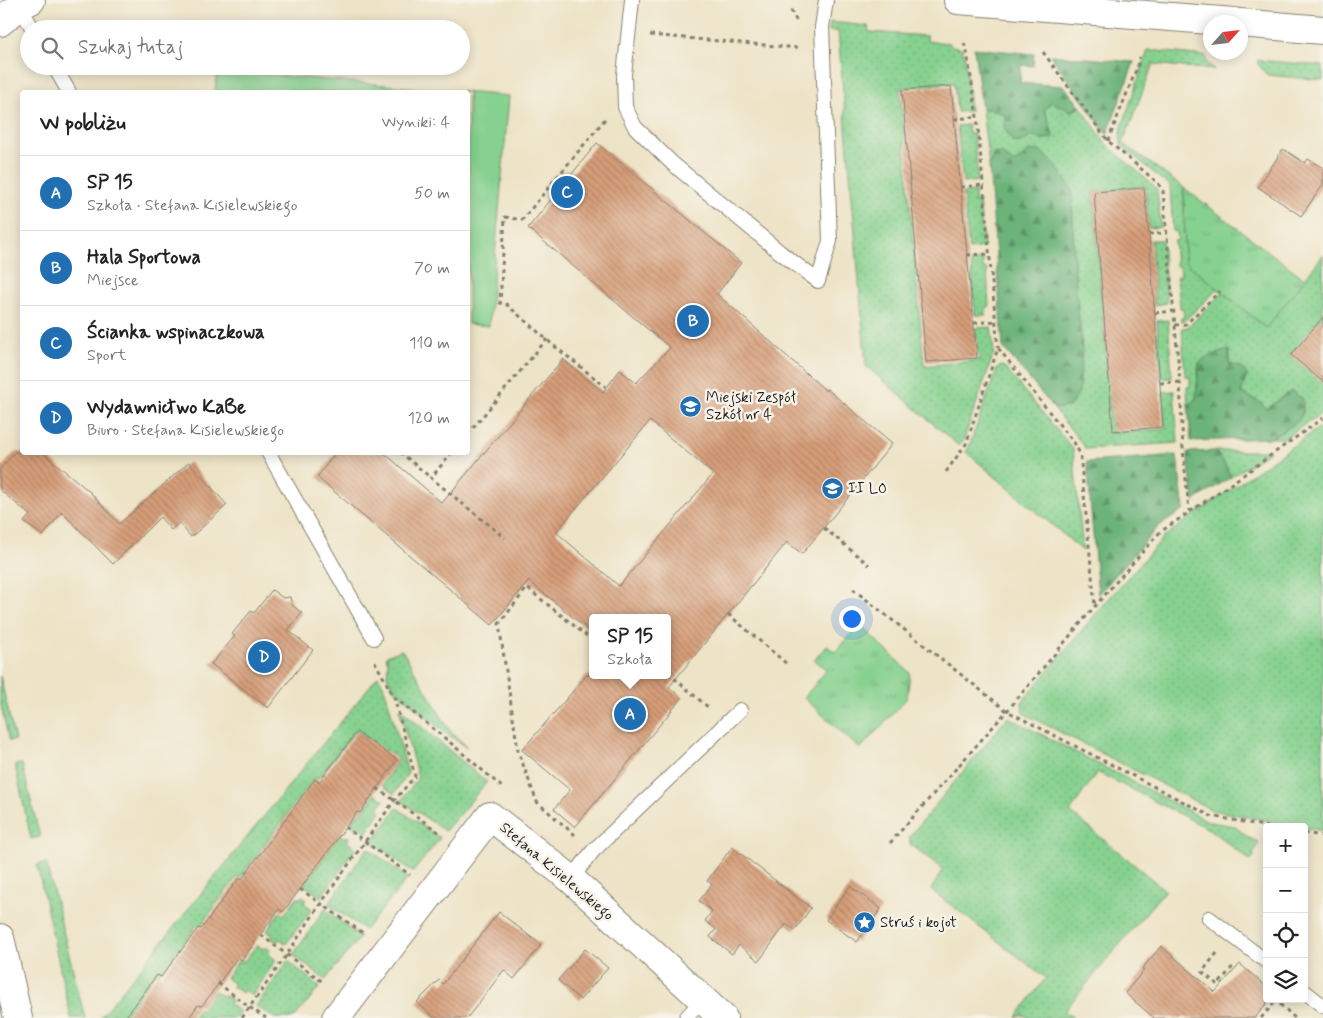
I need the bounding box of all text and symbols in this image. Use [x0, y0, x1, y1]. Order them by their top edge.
north arrow [1203, 15, 1248, 60]
search box [20, 20, 470, 75]
icon: search [38, 34, 66, 62]
text: Szukaj tutaj [78, 35, 183, 60]
text: W pobliżu [40, 109, 126, 137]
text: Wyniki: 4 [381, 112, 450, 133]
text: SP 15 [87, 170, 133, 195]
pin: C [551, 173, 583, 211]
text: A [51, 183, 61, 204]
text: 50 m [414, 183, 450, 204]
text: Szkoła · Stefana Kisielewskiego [87, 195, 297, 216]
text: Hala Sportowa [87, 245, 201, 270]
text: B [51, 258, 61, 279]
text: 70 m [414, 258, 450, 279]
text: Miejsce [87, 270, 138, 291]
pin: B [677, 302, 709, 340]
text: Ścianka wspinaczkowa [87, 320, 265, 345]
text: C [50, 333, 62, 354]
text: 110 m [409, 333, 450, 354]
text: Sport [87, 345, 127, 366]
place label: Miejski Zespół Szkół nr 4 [706, 388, 797, 425]
school or university icon: Miejski Zespół Szkół nr 4 [678, 394, 702, 418]
text: Wydawnictwo KaBe [87, 395, 246, 420]
text: D [50, 408, 62, 429]
text: 120 m [408, 408, 450, 429]
text: Biuro · Stefana Kisielewskiego [87, 420, 284, 441]
school or university icon: II LO [820, 476, 844, 500]
place label: II LO [848, 479, 887, 499]
your location [839, 606, 865, 632]
popup [589, 614, 671, 679]
text: SP 15 [607, 624, 653, 649]
pin: D [248, 638, 280, 676]
text: Szkoła [607, 649, 653, 670]
pin: A [614, 695, 646, 733]
street label: Stefana Kisielewskiego [494, 818, 618, 926]
map controls [1263, 823, 1308, 1003]
button: + [1263, 823, 1308, 868]
button: − [1263, 868, 1308, 913]
place icon: Struś i kojot [852, 910, 876, 934]
place label: Struś i kojot [880, 913, 957, 933]
button: locate [1263, 913, 1308, 958]
button: layers [1263, 958, 1308, 1003]

